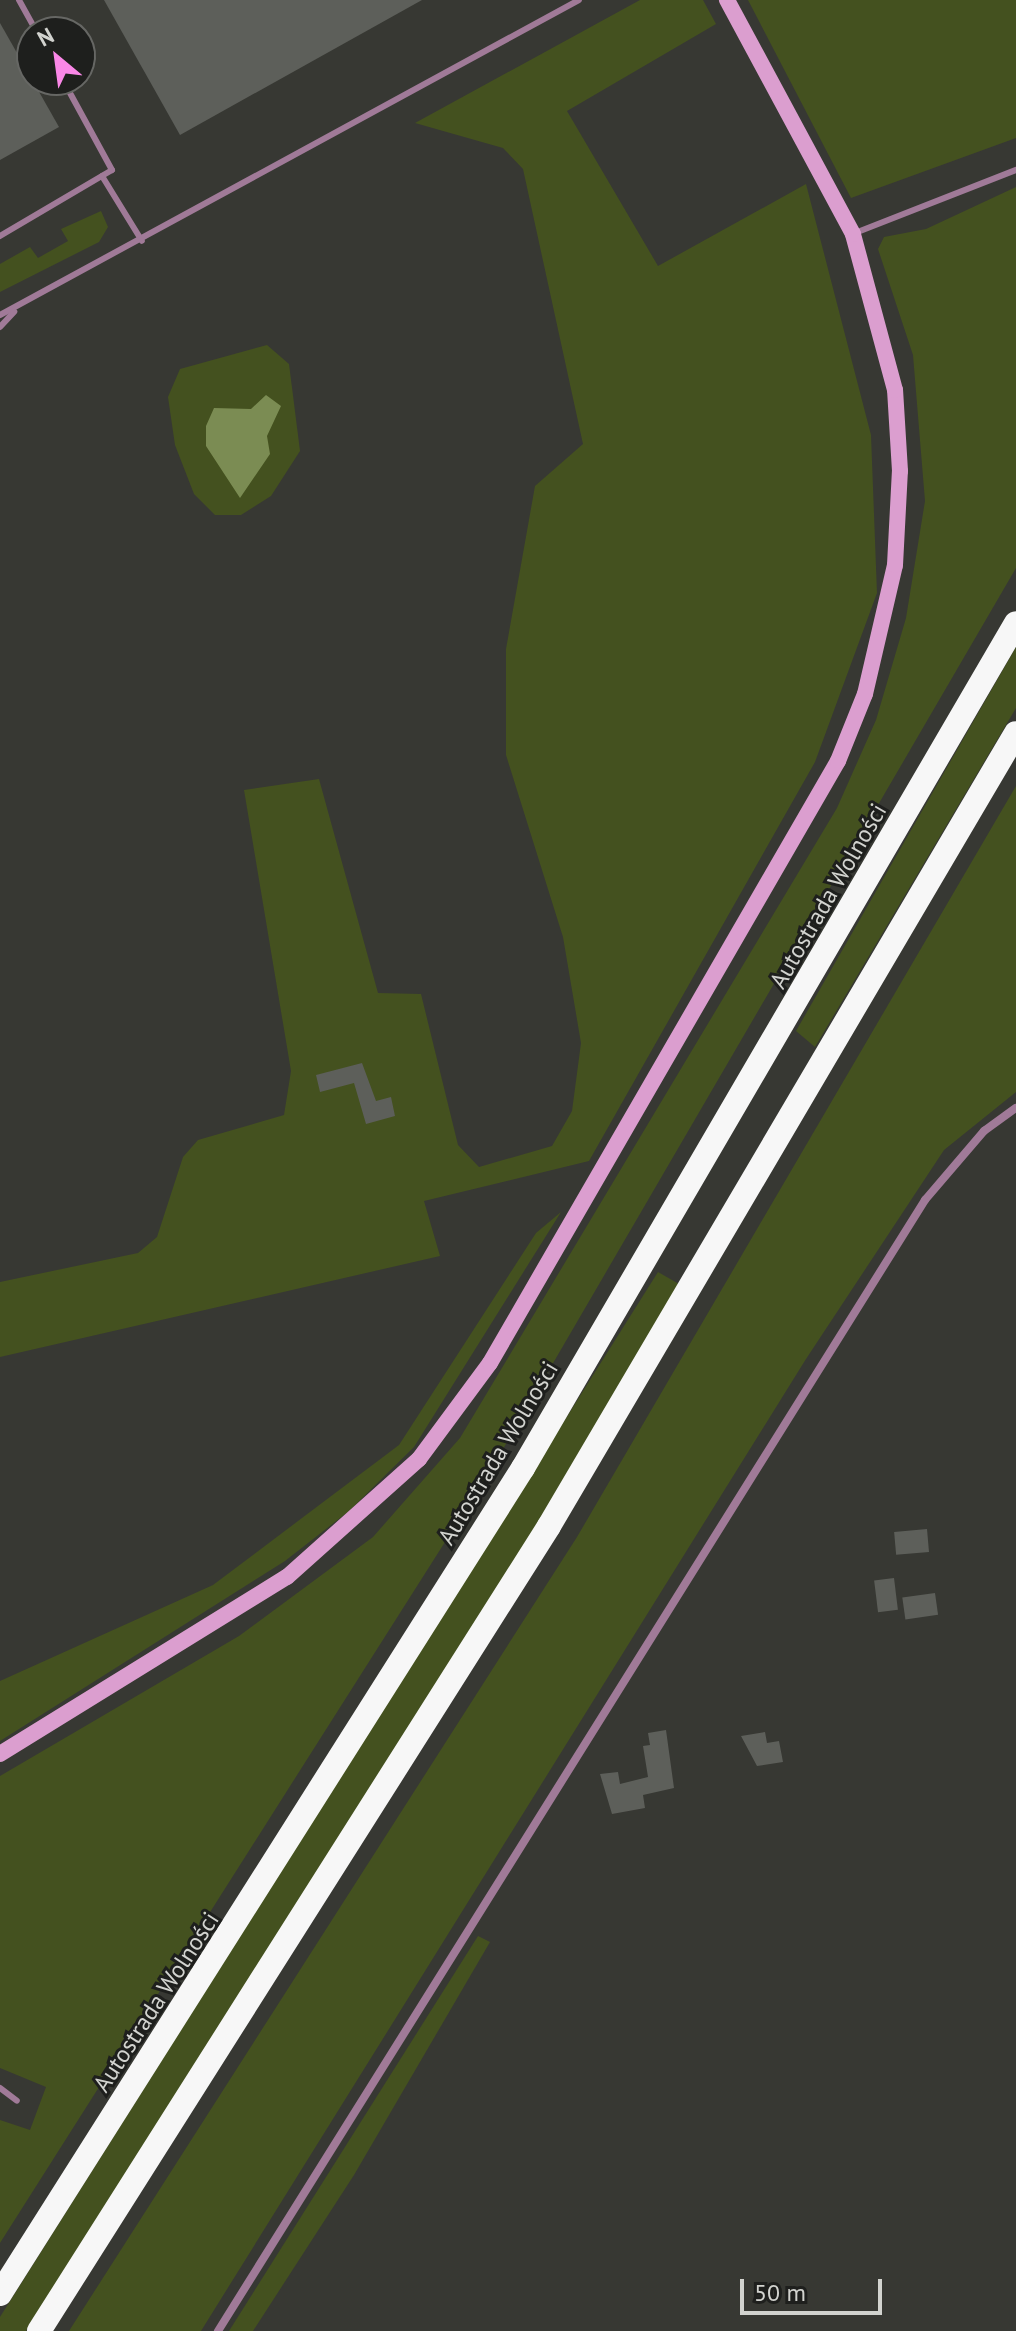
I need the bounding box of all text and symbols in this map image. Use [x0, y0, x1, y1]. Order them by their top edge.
north arrow [16, 16, 96, 96]
text: N [32, 21, 58, 53]
street label: Autostrada Wolności [763, 798, 893, 994]
street label: Autostrada Wolności [432, 1356, 564, 1550]
street label: Autostrada Wolności [87, 1906, 225, 2098]
scale bar [744, 2263, 886, 2313]
text: 50 m [754, 2277, 806, 2308]

